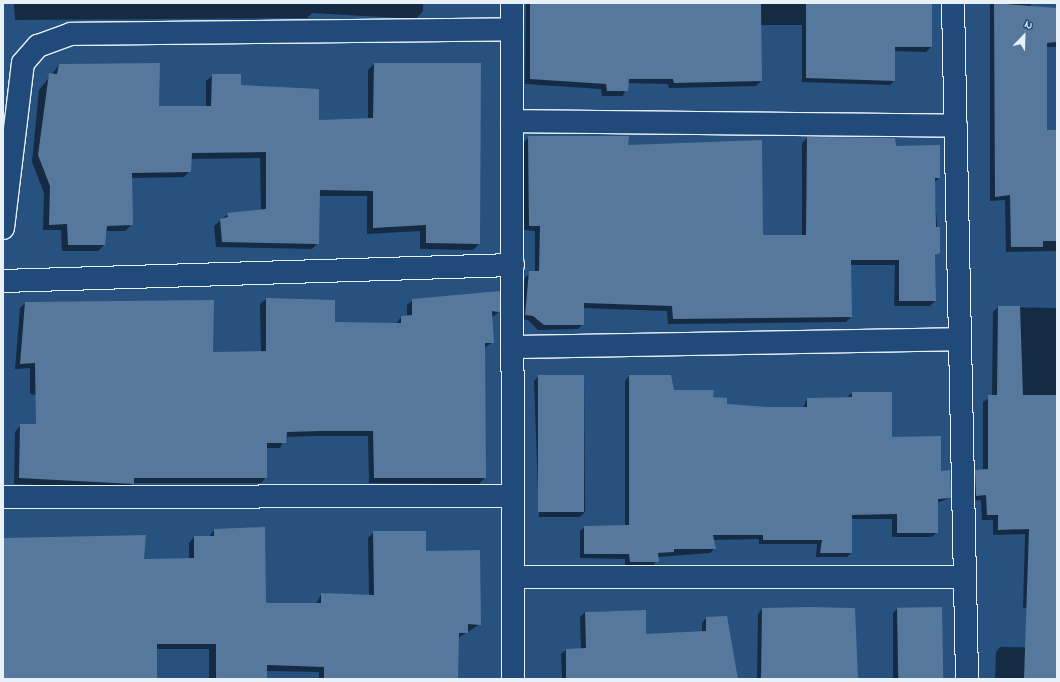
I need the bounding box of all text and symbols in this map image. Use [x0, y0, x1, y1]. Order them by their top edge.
north arrow [1004, 16, 1044, 56]
text: N [1022, 16, 1035, 34]

